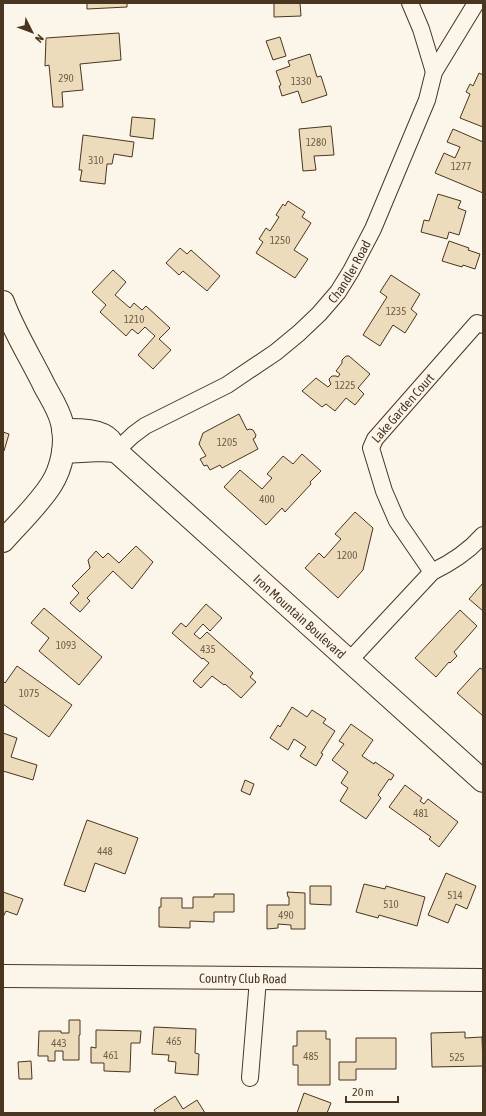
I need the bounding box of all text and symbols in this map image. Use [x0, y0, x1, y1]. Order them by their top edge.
north arrow [12, 12, 52, 52]
text: N [33, 32, 46, 45]
house number: 290 [58, 72, 74, 84]
house number: 1330 [291, 75, 311, 87]
house number: 1280 [306, 136, 326, 148]
house number: 310 [88, 154, 104, 166]
house number: 1277 [451, 160, 471, 172]
house number: 1250 [270, 234, 290, 246]
street label: Chandler Road [325, 238, 374, 306]
house number: 1235 [386, 305, 406, 317]
house number: 1210 [124, 313, 144, 325]
street label: Lake Garden Court [369, 370, 437, 446]
house number: 1225 [335, 379, 355, 391]
house number: 1205 [217, 436, 237, 448]
house number: 400 [259, 493, 275, 505]
house number: 1200 [337, 549, 357, 561]
street label: Iron Mountain Boulevard [250, 571, 349, 662]
house number: 1093 [56, 639, 76, 651]
house number: 435 [200, 643, 216, 655]
house number: 1075 [19, 687, 39, 699]
house number: 481 [413, 807, 429, 819]
house number: 448 [97, 845, 113, 857]
house number: 514 [447, 889, 463, 901]
house number: 510 [383, 898, 399, 910]
house number: 490 [278, 909, 294, 921]
street label: Country Club Road [199, 971, 287, 986]
house number: 465 [166, 1035, 182, 1047]
house number: 443 [51, 1037, 67, 1049]
house number: 461 [103, 1049, 119, 1061]
house number: 485 [303, 1050, 319, 1062]
house number: 525 [449, 1051, 465, 1063]
scale bar [346, 1078, 398, 1104]
text: 20 m [352, 1085, 374, 1099]

